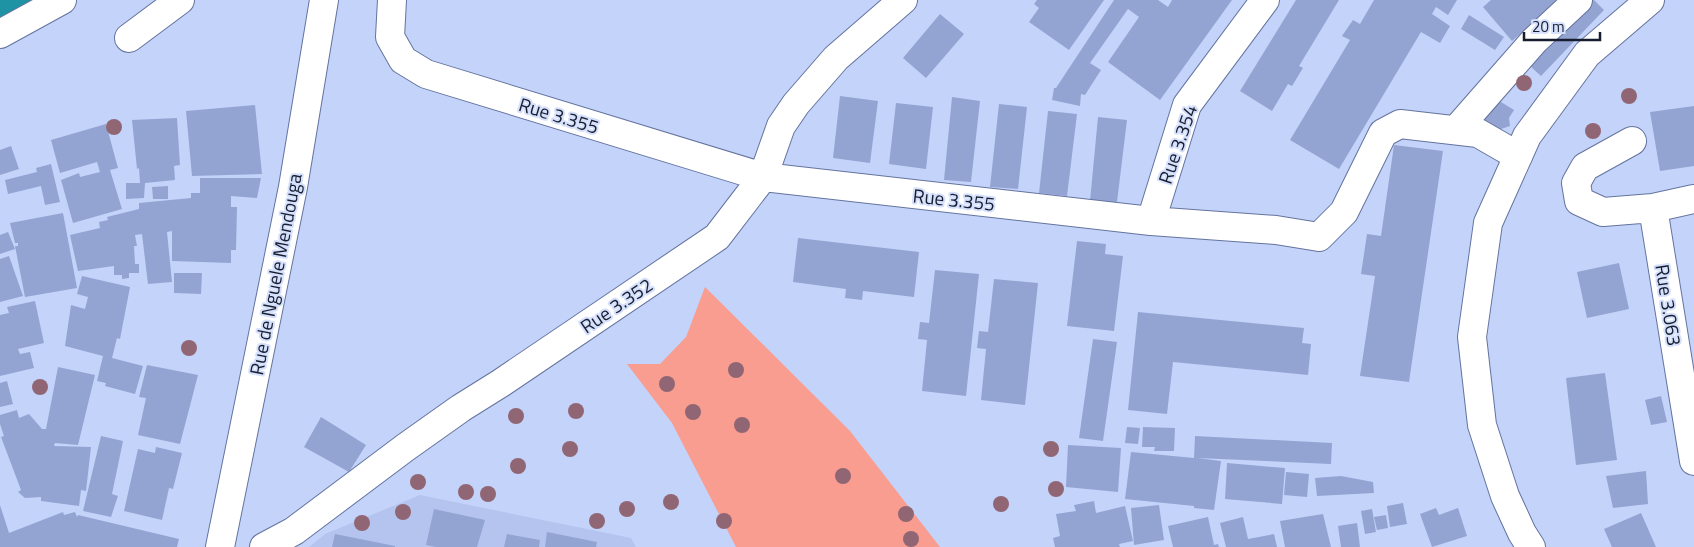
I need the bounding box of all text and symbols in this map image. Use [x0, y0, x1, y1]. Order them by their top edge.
scale bar [1524, 10, 1600, 42]
text: 20 m [1532, 15, 1565, 38]
street label: Rue 3.355 [515, 89, 603, 141]
street label: Rue 3.354 [1150, 100, 1204, 188]
street label: Rue de Nguele Mendouga [241, 170, 309, 377]
street label: Rue 3.355 [912, 180, 996, 218]
street label: Rue 3.063 [1648, 262, 1690, 348]
street label: Rue 3.352 [574, 270, 658, 340]

